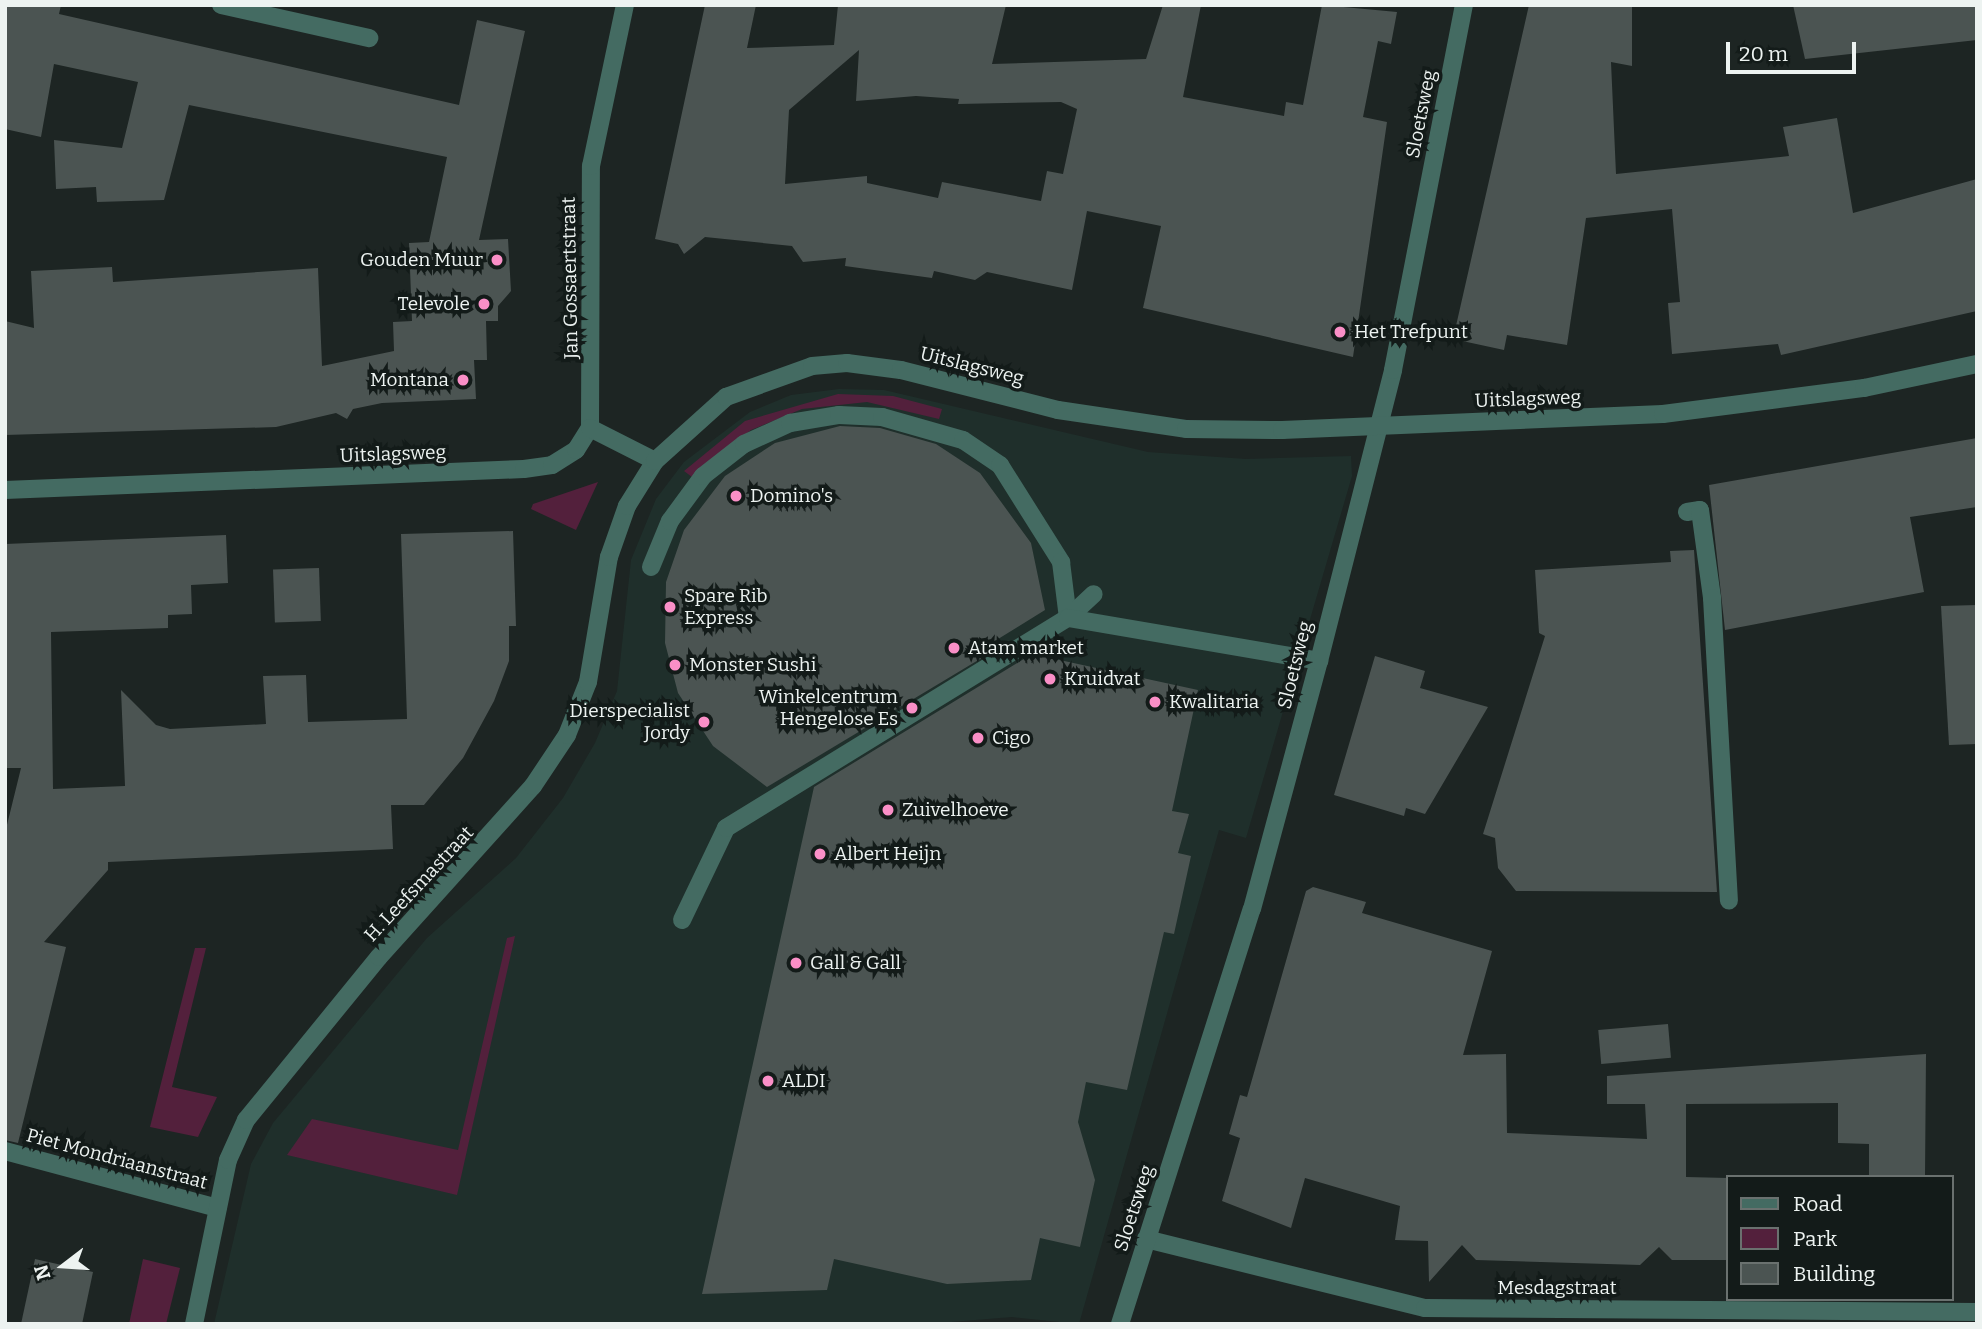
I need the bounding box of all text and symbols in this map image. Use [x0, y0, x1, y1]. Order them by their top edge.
scale bar [1730, 28, 1860, 72]
text: 20 m [1739, 41, 1788, 67]
street label: Sloetsweg [1401, 68, 1441, 160]
street label: Jan Gossaertstraat [557, 197, 583, 359]
place label: Gouden Muur [360, 249, 483, 271]
marker: Gouden Muur [489, 252, 505, 268]
place label: Televole [397, 293, 470, 315]
marker: Televole [476, 296, 492, 312]
place label: Het Trefpunt [1354, 321, 1468, 343]
marker: Het Trefpunt [1332, 324, 1348, 340]
street label: Uitslagsweg [918, 342, 1026, 390]
place label: Montana [370, 369, 449, 391]
marker: Montana [455, 372, 471, 388]
street label: Uitslagsweg [1474, 386, 1582, 412]
street label: Uitslagsweg [339, 441, 447, 467]
place label: Domino's [750, 485, 833, 507]
marker: Domino's [728, 488, 744, 504]
place label: Spare Rib Express [684, 585, 768, 629]
marker: Spare Rib Express [662, 599, 678, 615]
street label: Sloetsweg [1273, 619, 1317, 711]
place label: Atam market [968, 637, 1084, 659]
marker: Atam market [946, 640, 962, 656]
place label: Monster Sushi [689, 654, 816, 676]
marker: Monster Sushi [667, 657, 683, 673]
place label: Kruidvat [1064, 668, 1141, 690]
marker: Kruidvat [1042, 671, 1058, 687]
place label: Winkelcentrum Hengelose Es [759, 686, 898, 730]
place label: Kwalitaria [1169, 691, 1259, 713]
marker: Kwalitaria [1147, 694, 1163, 710]
place label: Dierspecialist Jordy [569, 700, 690, 744]
marker: Winkelcentrum Hengelose Es [904, 700, 920, 716]
marker: Dierspecialist Jordy [696, 714, 712, 730]
place label: Cigo [992, 727, 1031, 749]
marker: Cigo [970, 730, 986, 746]
place label: Zuivelhoeve [902, 799, 1009, 821]
marker: Zuivelhoeve [880, 802, 896, 818]
street label: H. Leefsmastraat [360, 822, 478, 946]
place label: Albert Heijn [834, 843, 941, 865]
marker: Albert Heijn [812, 846, 828, 862]
place label: Gall & Gall [810, 952, 901, 974]
marker: Gall & Gall [788, 955, 804, 971]
place label: ALDI [782, 1070, 826, 1092]
marker: ALDI [760, 1073, 776, 1089]
street label: Piet Mondriaanstraat [24, 1124, 210, 1194]
street label: Sloetsweg [1109, 1162, 1159, 1254]
legend [1727, 1175, 1954, 1301]
text: Road [1793, 1191, 1842, 1217]
text: Park [1793, 1226, 1837, 1252]
north arrow [28, 1231, 98, 1301]
text: Building [1793, 1261, 1875, 1287]
text: N [29, 1262, 56, 1283]
street label: Mesdagstraat [1497, 1277, 1617, 1299]

